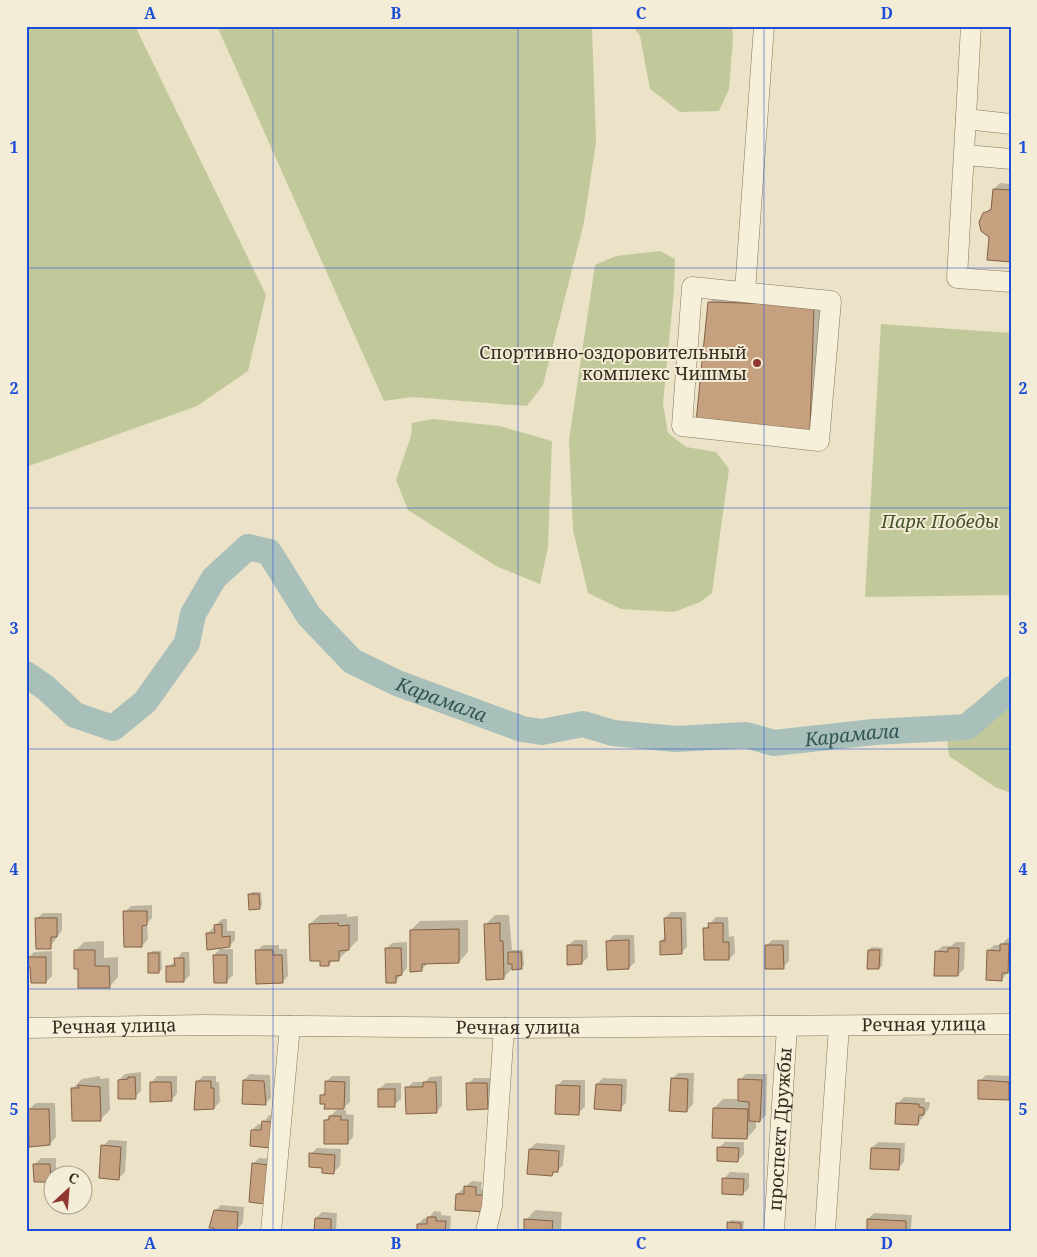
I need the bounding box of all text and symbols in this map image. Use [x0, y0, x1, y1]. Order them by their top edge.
text: A [144, 2, 157, 24]
text: B [391, 2, 402, 24]
text: C [636, 2, 647, 24]
text: D [881, 2, 893, 24]
text: 1 [9, 136, 19, 158]
text: 1 [1018, 136, 1028, 158]
place label: Спортивно-оздоровительный комплекс Чишмы [479, 340, 747, 385]
marker: Спортивно-оздоровительный комплекс Чишмы [751, 357, 763, 369]
text: 2 [9, 377, 19, 399]
text: 2 [1018, 377, 1028, 399]
park label: Парк Победы [880, 509, 999, 533]
text: 3 [9, 617, 19, 639]
text: 3 [1018, 617, 1028, 639]
water label: Карамала [391, 670, 491, 728]
water label: Карамала [802, 718, 900, 753]
text: 4 [9, 858, 19, 880]
text: 4 [1018, 858, 1028, 880]
street label: Речная улица [861, 1011, 986, 1036]
street label: Речная улица [51, 1012, 177, 1039]
street label: Речная улица [455, 1014, 581, 1039]
street label: проспект Дружбы [762, 1046, 797, 1212]
text: 5 [9, 1098, 19, 1120]
text: 5 [1018, 1098, 1028, 1120]
north arrow [42, 1164, 92, 1214]
text: С [66, 1167, 82, 1188]
text: A [144, 1232, 157, 1254]
text: B [391, 1232, 402, 1254]
text: C [636, 1232, 647, 1254]
text: D [881, 1232, 893, 1254]

